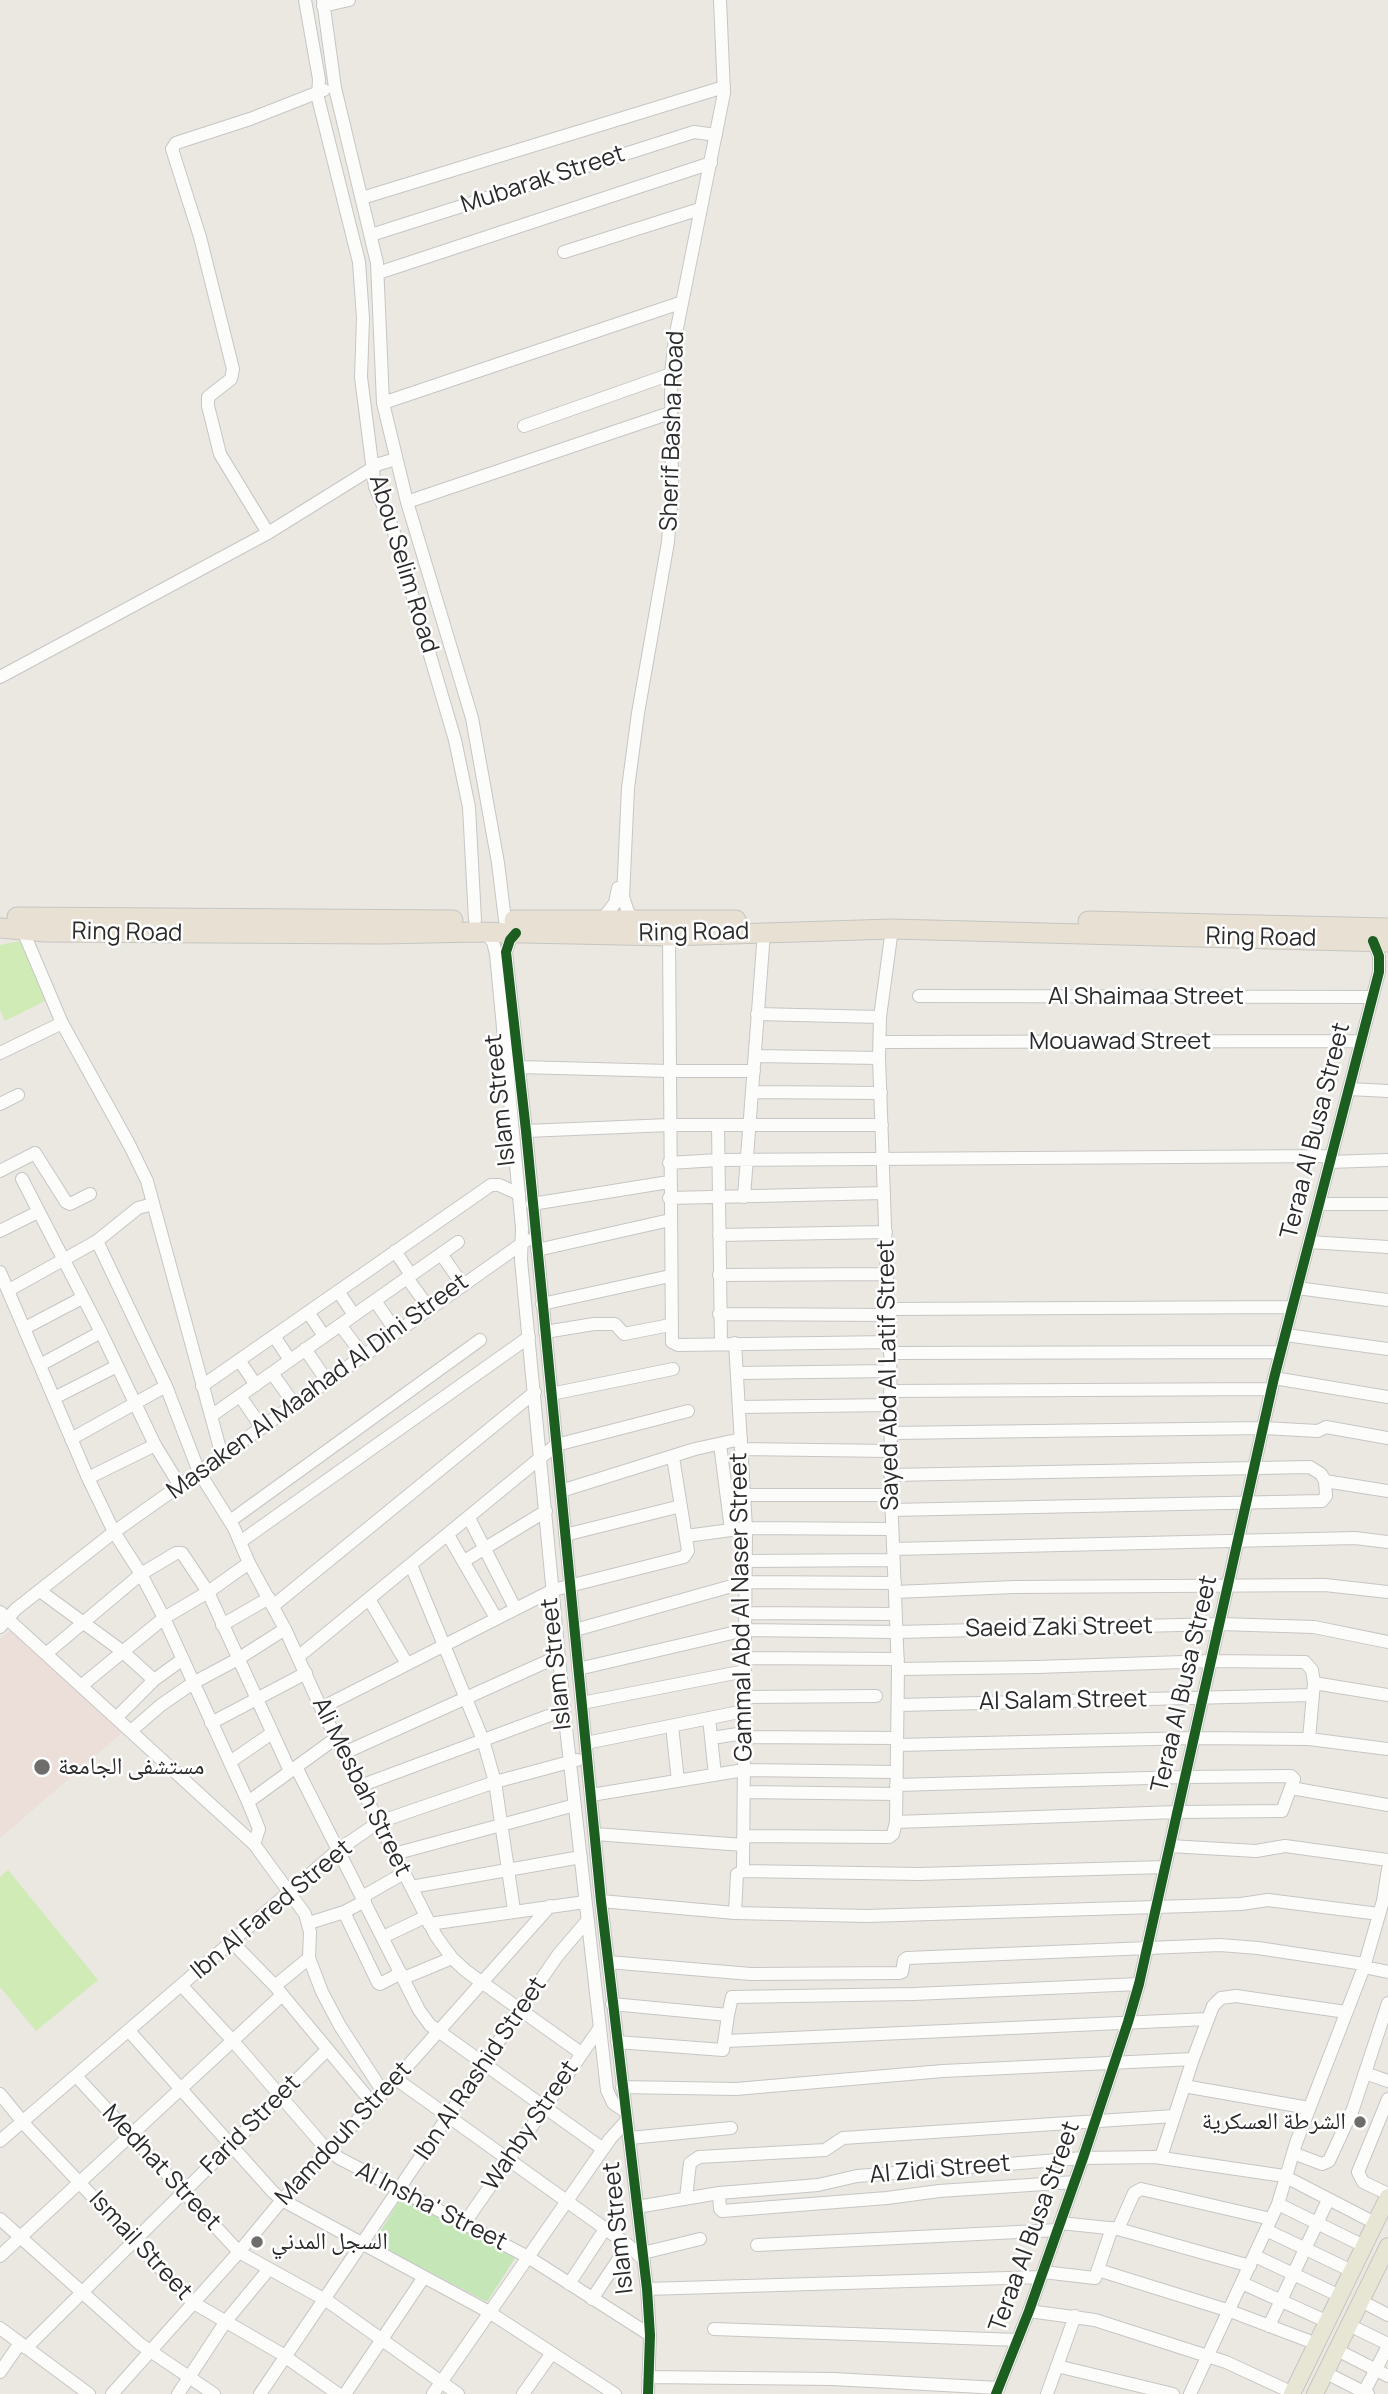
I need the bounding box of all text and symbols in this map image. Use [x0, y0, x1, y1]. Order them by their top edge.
street label: Mubarak Street [457, 140, 629, 220]
street label: Sherif Basha Road [655, 330, 691, 532]
street label: Abou Selim Road [362, 471, 444, 657]
street label: Ring Road [71, 918, 183, 948]
street label: Ring Road [638, 918, 750, 948]
street label: Ring Road [1205, 923, 1317, 953]
street label: Al Shaimaa Street [1048, 983, 1244, 1011]
street label: Teraa Al Busa Street [1275, 1020, 1357, 1242]
street label: Mouawad Street [1029, 1028, 1211, 1056]
street label: Islam Street [480, 1032, 522, 1168]
street label: Sayed Abd Al Latif Street [872, 1239, 906, 1511]
street label: Masaken Al Maahad Al Dini Street [162, 1268, 474, 1506]
street label: Gammal Abd Al Naser Street [725, 1452, 759, 1762]
street label: Teraa Al Busa Street [1146, 1573, 1224, 1795]
street label: Islam Street [536, 1596, 578, 1732]
street label: Saeid Zaki Street [965, 1612, 1153, 1644]
street label: Al Salam Street [979, 1685, 1147, 1717]
street label: Ali Mesbah Street [305, 1693, 417, 1881]
place label: مستشفى الجامعة [58, 1753, 205, 1781]
marker: مستشفى الجامعة [32, 1757, 52, 1777]
street label: Ibn Al Fared Street [186, 1834, 358, 1986]
street label: Ibn Al Rashid Street [409, 1972, 553, 2166]
street label: Mamdouh Street [270, 2056, 418, 2212]
street label: Wahby Street [477, 2056, 585, 2196]
street label: Farid Street [195, 2069, 307, 2181]
street label: Medhat Street [96, 2099, 226, 2237]
place label: الشرطة العسكرية [1202, 2108, 1346, 2136]
marker: الشرطة العسكرية [1352, 2114, 1368, 2130]
street label: Teraa Al Busa Street [984, 2118, 1086, 2336]
street label: Al Zidi Street [868, 2150, 1012, 2190]
street label: Al Insha' Street [351, 2157, 511, 2257]
street label: Islam Street [598, 2160, 640, 2296]
street label: Ismail Street [82, 2186, 198, 2306]
place label: السجل المدني [271, 2228, 388, 2256]
marker: السجل المدني [249, 2234, 265, 2250]

